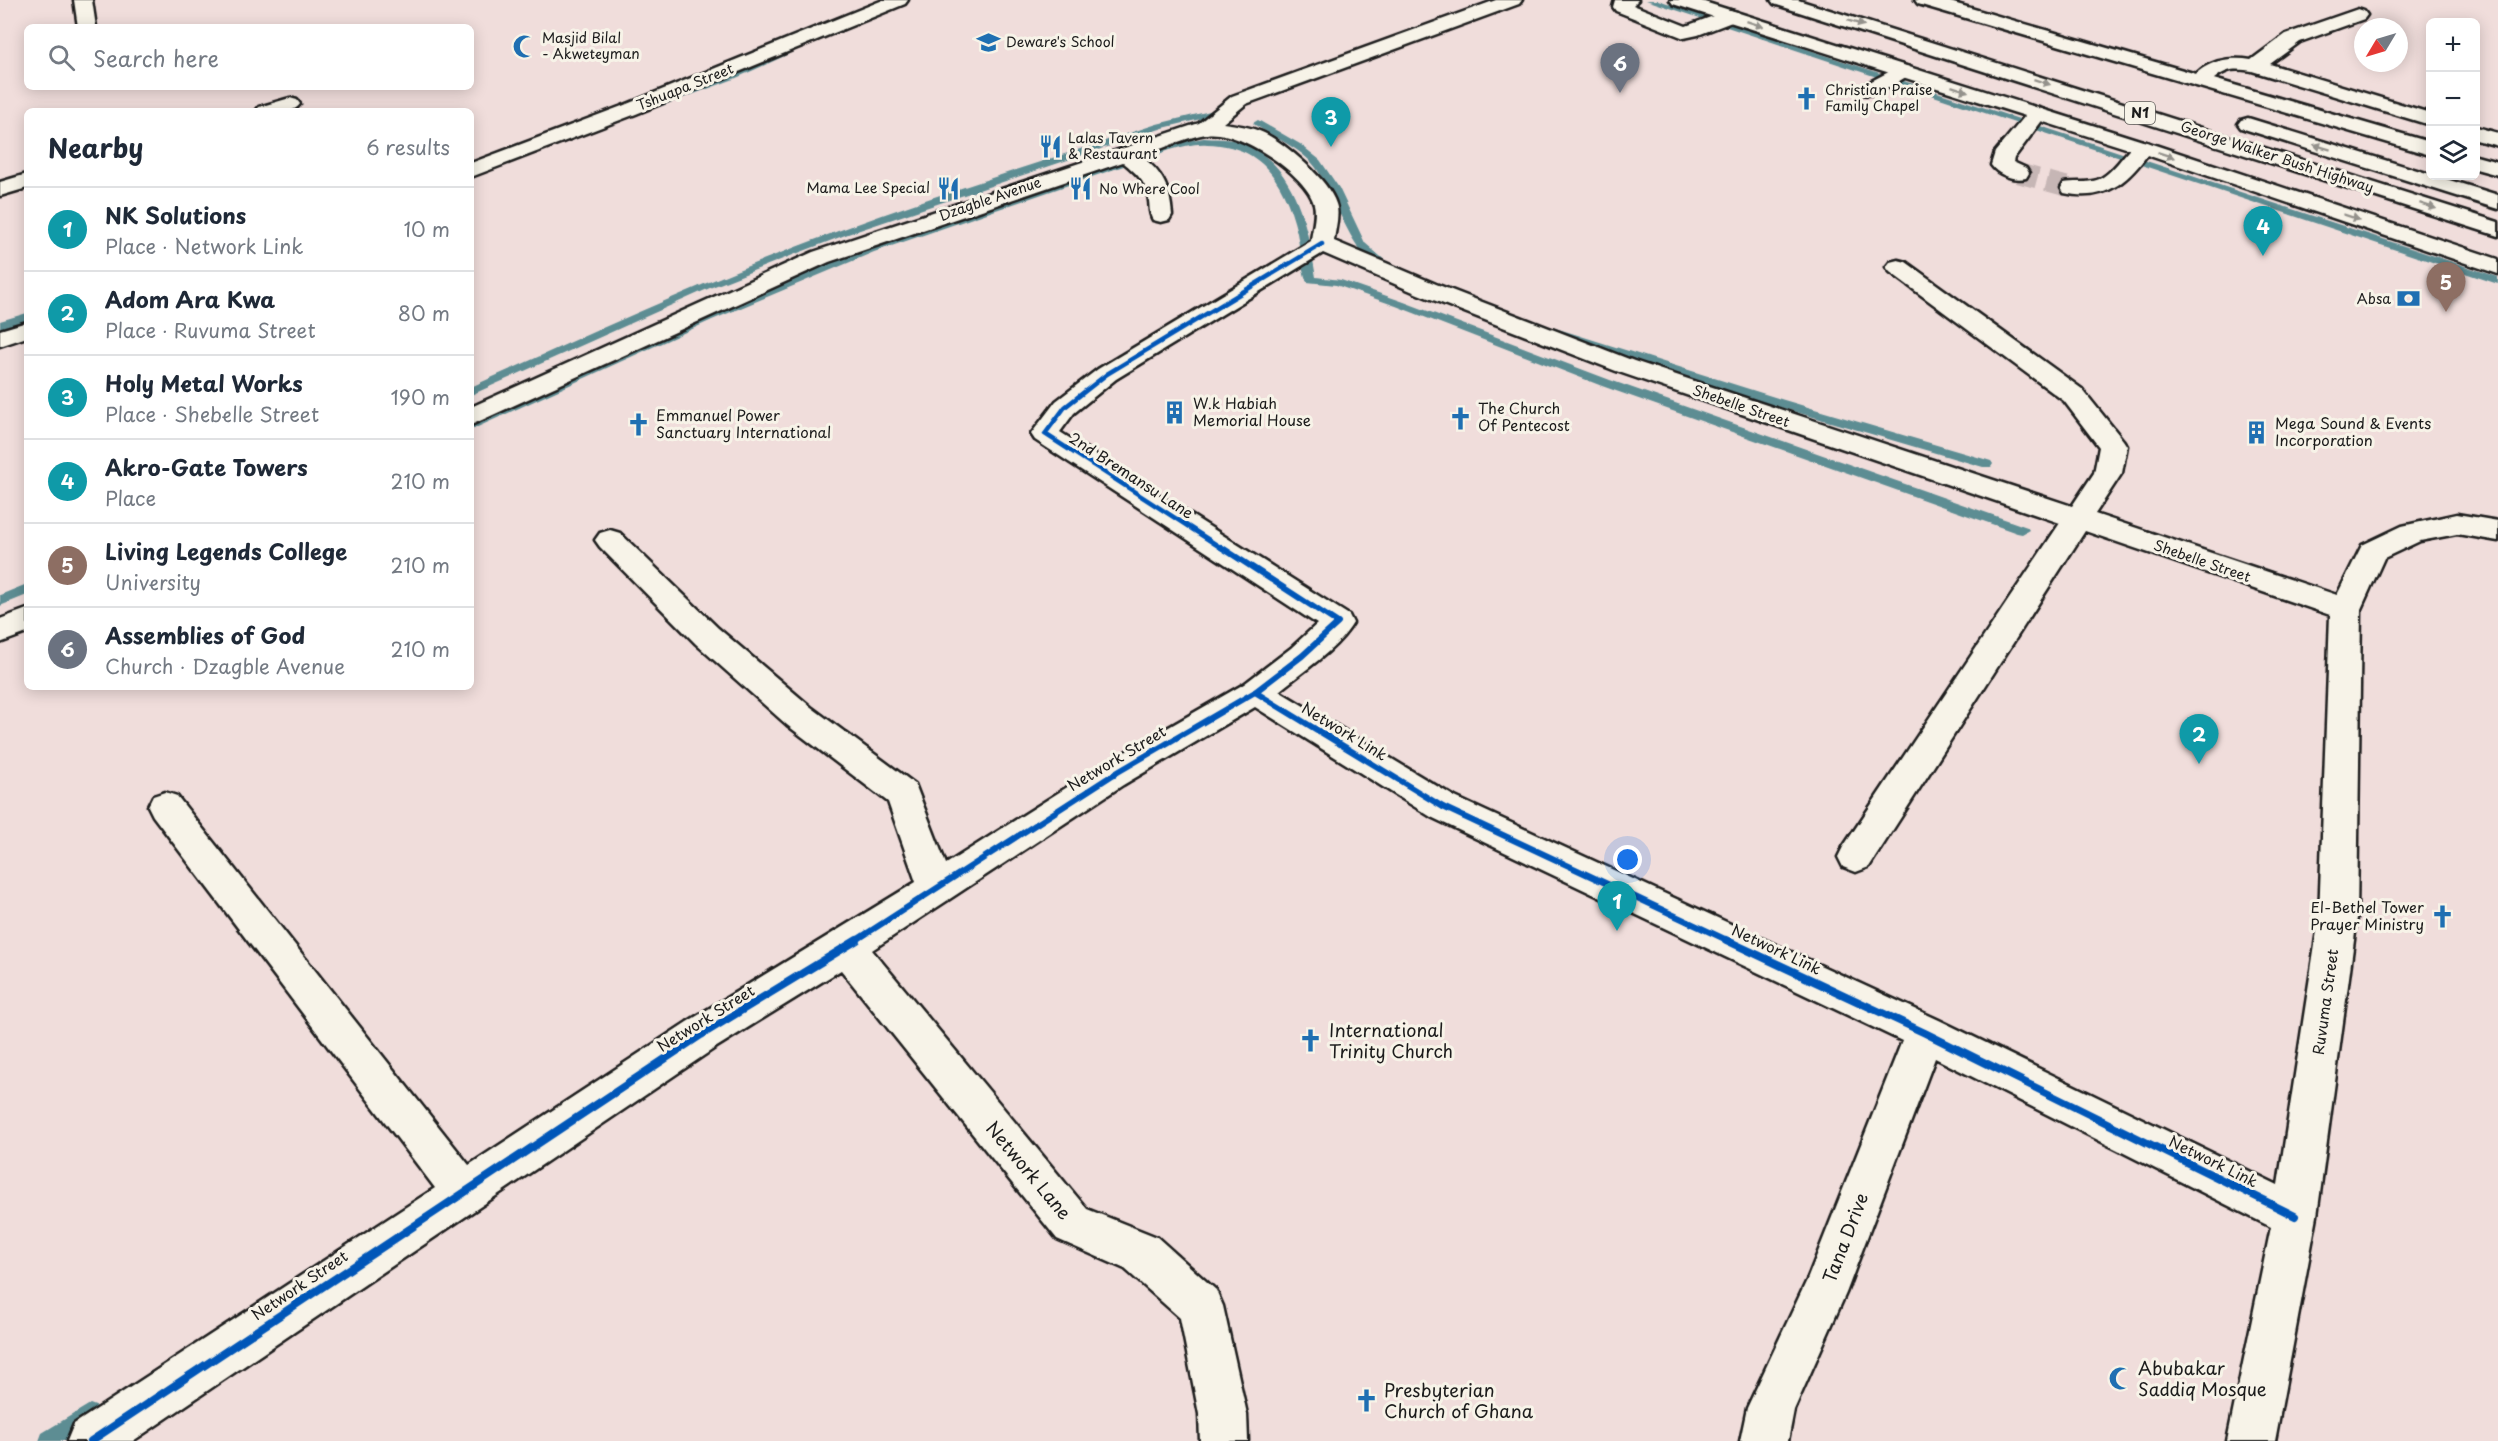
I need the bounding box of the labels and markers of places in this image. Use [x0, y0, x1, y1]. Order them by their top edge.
place label: Masjid Bilal - Akweteyman [542, 27, 640, 64]
school or university icon: Deware's School [975, 29, 1001, 55]
place label: Deware's School [1006, 31, 1115, 52]
mosque icon: Masjid Bilal - Akweteyman [511, 33, 537, 59]
pin: 6 [1600, 44, 1640, 93]
place label: Christian Praise Family Chapel [1825, 79, 1932, 116]
church icon: Christian Praise Family Chapel [1794, 85, 1820, 111]
pin: 3 [1312, 98, 1350, 147]
place label: Lalas Tavern & Restaurant [1068, 127, 1158, 164]
restaurant icon: Lalas Tavern & Restaurant [1037, 133, 1063, 159]
restaurant icon: Mama Lee Special [935, 175, 961, 201]
restaurant icon: No Where Cool [1068, 176, 1094, 202]
place label: Mama Lee Special [806, 177, 930, 198]
place label: No Where Cool [1099, 178, 1200, 199]
pin: 4 [2244, 206, 2282, 256]
pin: 5 [2426, 262, 2466, 312]
bank icon: Absa [2396, 286, 2422, 312]
place label: Absa [2357, 288, 2391, 309]
place label: W.k Habiah Memorial House [1193, 391, 1311, 431]
place label: The Church Of Pentecost [1478, 396, 1570, 436]
building icon: W.k Habiah Memorial House [1162, 400, 1188, 426]
place label: Emmanuel Power Sanctuary International [656, 403, 831, 443]
church icon: The Church Of Pentecost [1447, 405, 1473, 431]
place label: Mega Sound & Events Incorporation [2275, 411, 2431, 451]
church icon: Emmanuel Power Sanctuary International [625, 412, 651, 438]
building icon: Mega Sound & Events Incorporation [2244, 420, 2270, 446]
pin: 2 [2180, 714, 2218, 764]
pin: 1 [1598, 882, 1636, 931]
place label: El-Bethel Tower Prayer Ministry [2310, 895, 2424, 935]
church icon: El-Bethel Tower Prayer Ministry [2429, 904, 2455, 930]
place label: International Trinity Church [1329, 1016, 1453, 1064]
church icon: International Trinity Church [1298, 1028, 1324, 1054]
place label: Abubakar Saddiq Mosque [2138, 1354, 2267, 1402]
mosque icon: Abubakar Saddiq Mosque [2107, 1366, 2133, 1392]
place label: Presbyterian Church of Ghana [1384, 1376, 1534, 1424]
church icon: Presbyterian Church of Ghana [1353, 1388, 1379, 1414]

